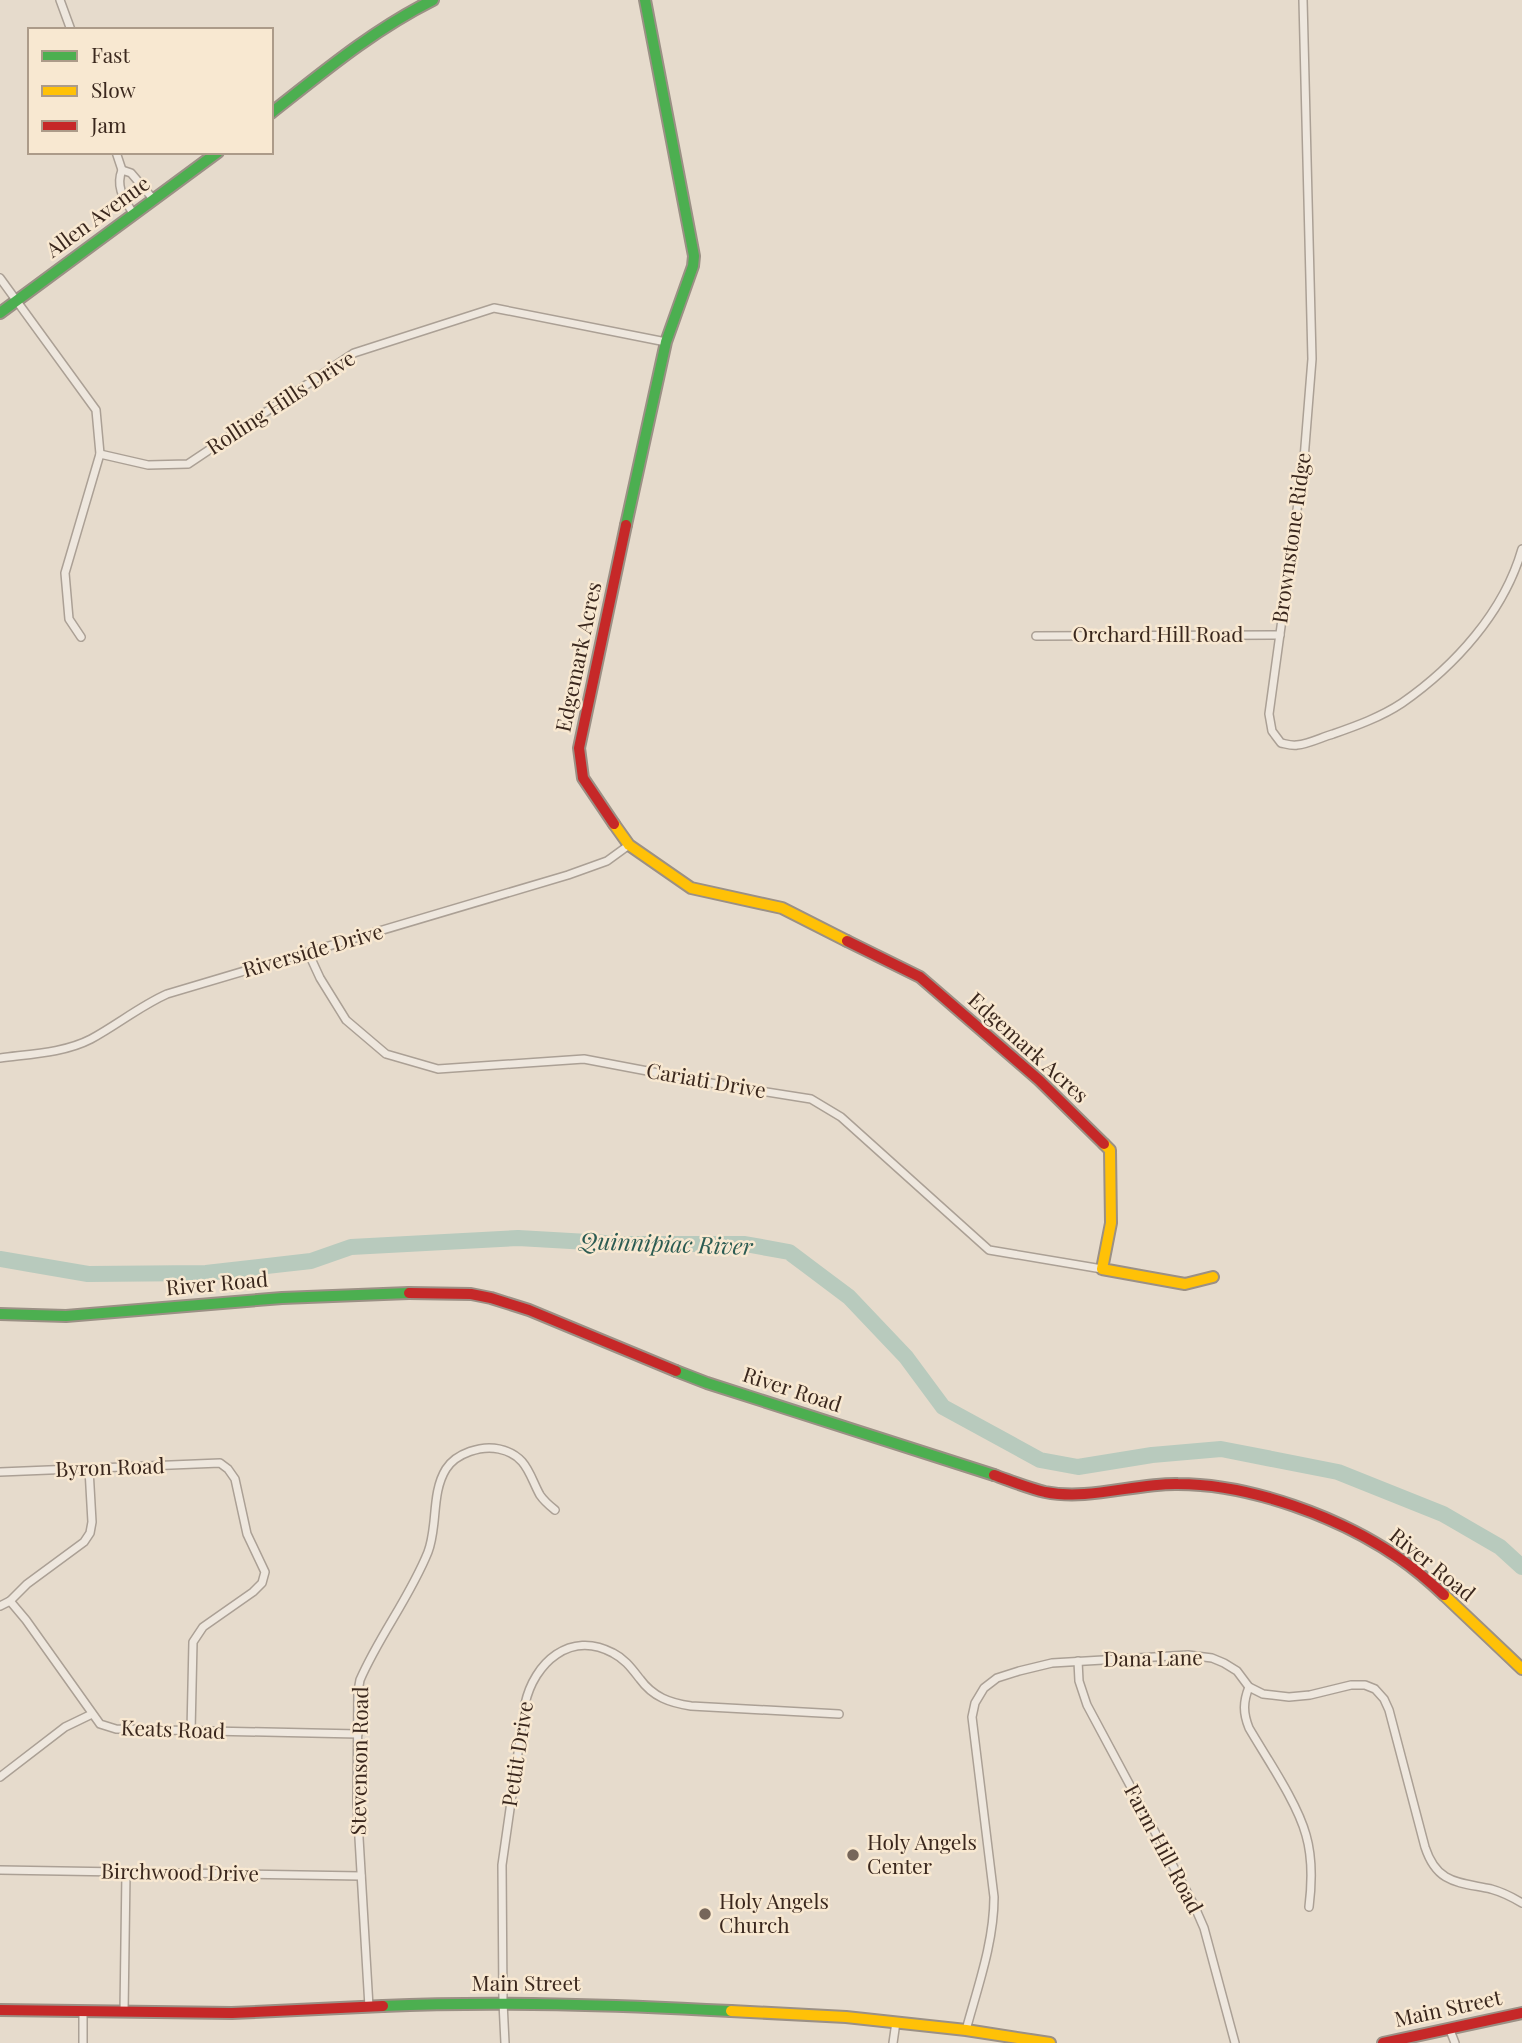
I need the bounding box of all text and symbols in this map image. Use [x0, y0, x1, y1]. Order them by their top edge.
legend [28, 28, 273, 154]
text: Fast [91, 40, 130, 68]
text: Slow [91, 75, 136, 103]
text: Jam [90, 110, 127, 138]
street label: Allen Avenue [38, 168, 154, 263]
street label: Rolling Hills Drive [200, 343, 360, 460]
street label: Brownstone Ridge [1264, 451, 1316, 625]
street label: Edgemark Acres [547, 579, 607, 734]
street label: Orchard Hill Road [1073, 619, 1243, 647]
street label: Riverside Drive [239, 916, 386, 982]
street label: Edgemark Acres [963, 985, 1095, 1108]
street label: Cariati Drive [644, 1055, 768, 1103]
water label: Quinnipiac River [577, 1224, 754, 1261]
street label: River Road [165, 1264, 269, 1300]
street label: River Road [740, 1359, 846, 1417]
street label: Byron Road [55, 1450, 165, 1482]
street label: River Road [1385, 1520, 1482, 1607]
street label: Dana Lane [1103, 1642, 1203, 1672]
street label: Stevenson Road [343, 1686, 373, 1836]
street label: Pettit Drive [494, 1699, 538, 1809]
street label: Keats Road [120, 1712, 226, 1744]
street label: Farm Hill Road [1119, 1779, 1211, 1918]
place label: Holy Angels Center [867, 1827, 977, 1879]
marker: Holy Angels Center [845, 1847, 861, 1863]
street label: Birchwood Drive [101, 1856, 259, 1886]
place label: Holy Angels Church [719, 1886, 829, 1938]
marker: Holy Angels Church [697, 1906, 713, 1922]
street label: Main Street [472, 1968, 581, 1996]
street label: Main Street [1391, 1982, 1504, 2032]

